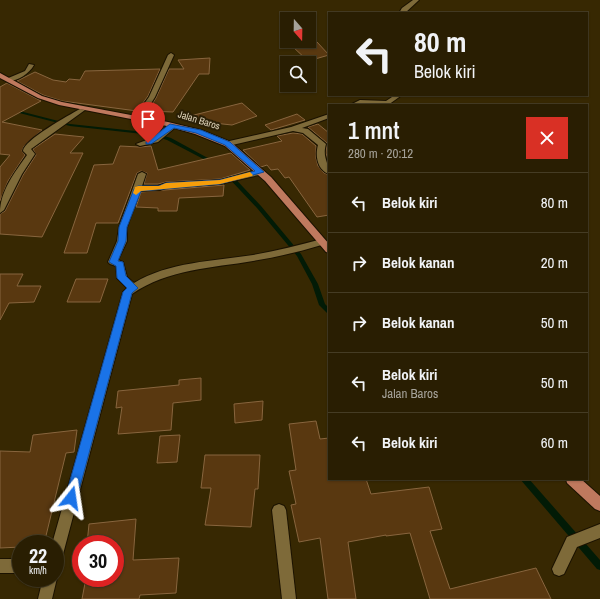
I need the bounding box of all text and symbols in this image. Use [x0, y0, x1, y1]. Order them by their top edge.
north arrow [280, 12, 316, 48]
map controls [280, 12, 316, 92]
text: 80 m [414, 23, 466, 61]
icon: left [348, 28, 400, 80]
button: search [280, 56, 316, 92]
text: Belok kiri [414, 59, 476, 84]
pin [131, 102, 165, 143]
street label: Jalan Baros [176, 107, 222, 133]
icon: arrive [137, 108, 159, 130]
text: 1 mnt [348, 114, 399, 146]
button: close [526, 117, 568, 159]
text: 280 m · 20:12 [348, 145, 413, 162]
icon: left [348, 192, 370, 214]
text: Belok kiri [382, 192, 437, 213]
text: 80 m [541, 192, 568, 213]
icon: right [348, 252, 370, 274]
text: Belok kanan [382, 252, 454, 273]
text: 20 m [541, 252, 568, 273]
icon: right [348, 312, 370, 334]
text: Belok kanan [382, 312, 454, 333]
text: 50 m [541, 312, 568, 333]
text: Belok kiri [382, 364, 437, 385]
icon: left [348, 372, 370, 394]
text: 50 m [541, 372, 568, 393]
text: Jalan Baros [382, 385, 438, 402]
icon: left [348, 432, 370, 454]
text: Belok kiri [382, 432, 437, 453]
text: 60 m [541, 432, 568, 453]
position arrow [50, 477, 92, 519]
speed limit sign: 30 [72, 535, 124, 587]
text: 22 [29, 542, 47, 569]
text: km/h [29, 564, 47, 577]

